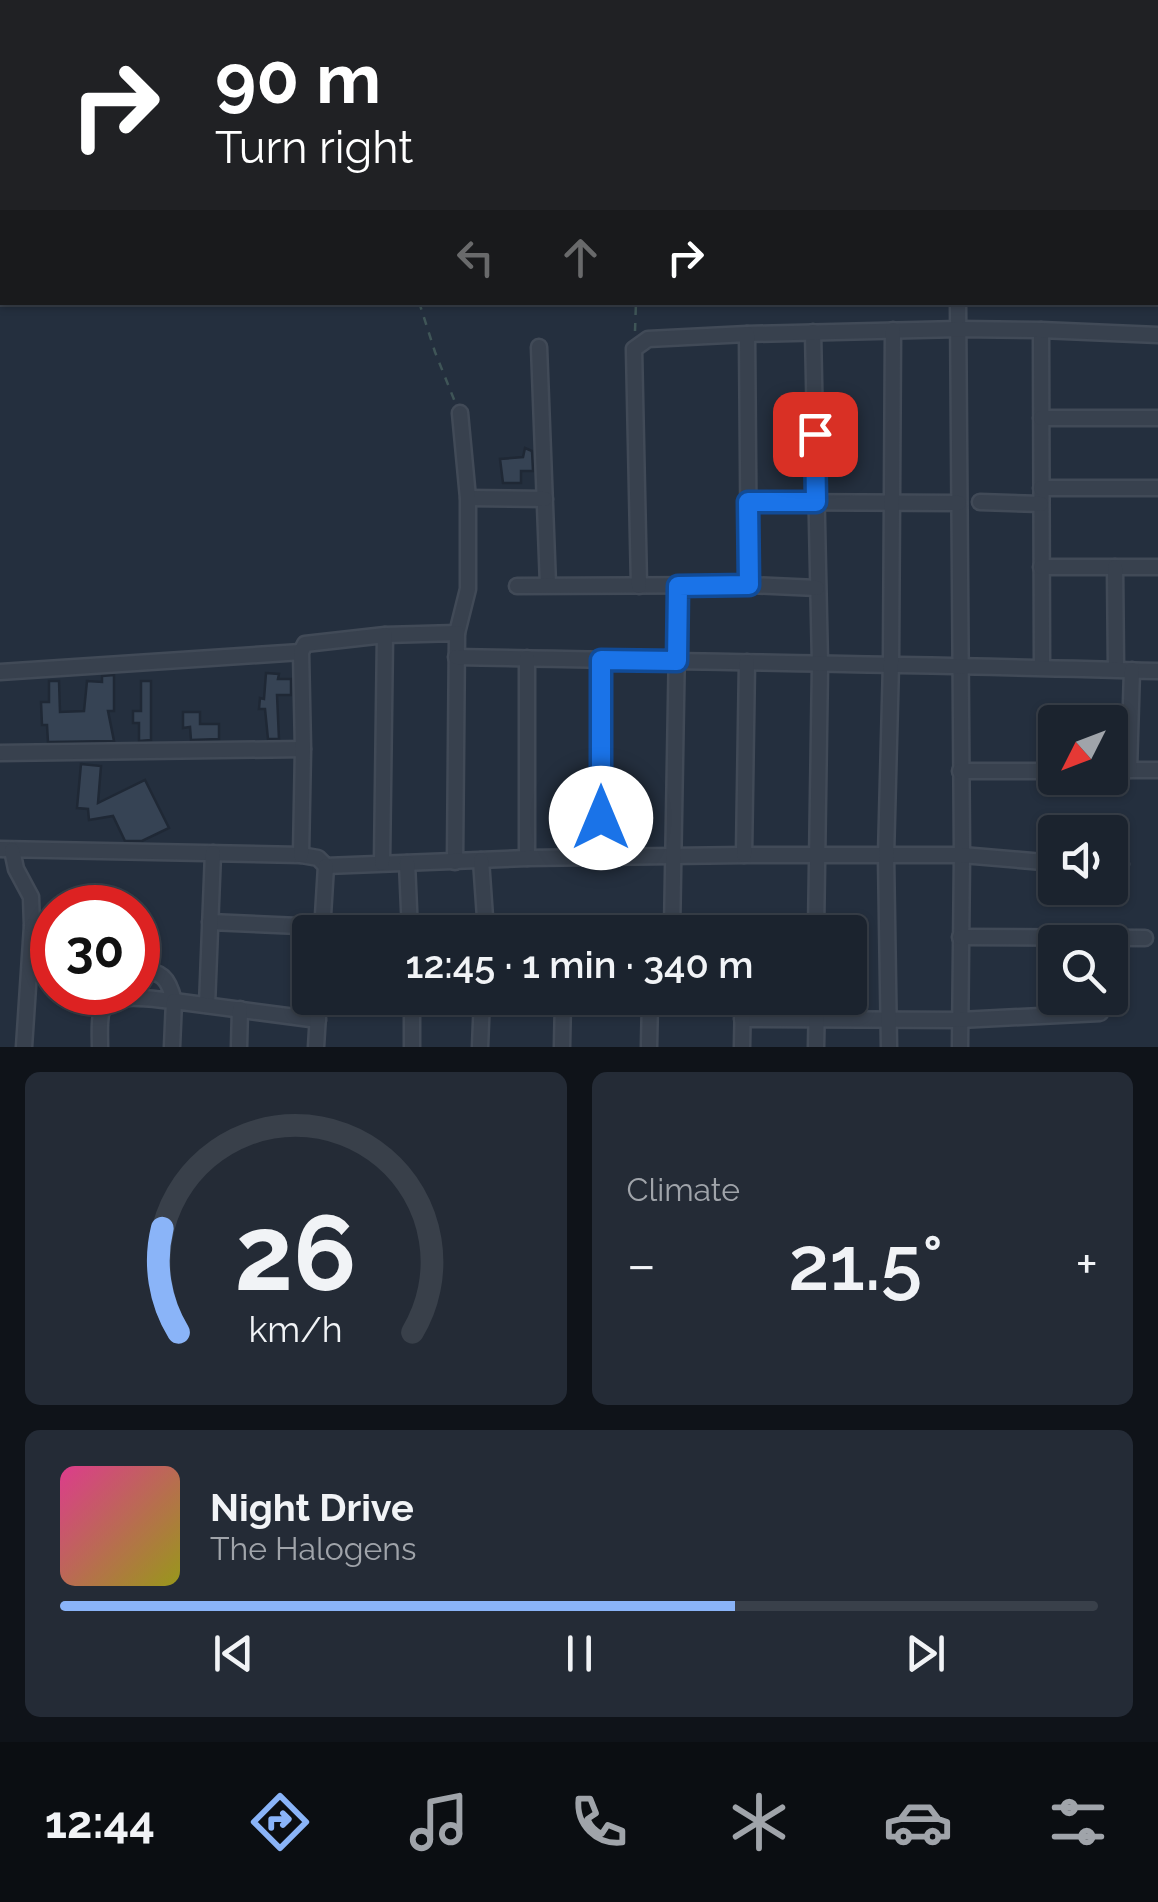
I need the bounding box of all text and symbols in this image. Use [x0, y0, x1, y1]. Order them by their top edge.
text: 90 m [215, 37, 381, 119]
icon: right [50, 40, 180, 170]
text: Turn right [215, 121, 413, 174]
icon: left [448, 230, 503, 285]
icon: ahead [553, 230, 608, 285]
icon: right [658, 230, 713, 285]
pin [773, 392, 858, 477]
icon: arrive [788, 407, 843, 462]
north arrow [1038, 705, 1128, 795]
map controls [1038, 705, 1128, 1015]
position arrow [549, 766, 653, 870]
button: sound [1038, 815, 1128, 905]
speed limit sign: 30 [30, 885, 160, 1015]
button: search [1038, 925, 1128, 1015]
text: 12:45 · 1 min · 340 m [406, 942, 753, 987]
text: Climate [627, 1171, 740, 1208]
text: 26 [235, 1192, 357, 1314]
text: 21.5° [788, 1219, 943, 1308]
text: − [627, 1232, 656, 1297]
text: + [1075, 1232, 1098, 1297]
text: km/h [249, 1308, 343, 1350]
text: Night Drive [210, 1485, 414, 1530]
text: The Halogens [210, 1530, 416, 1567]
icon: previous [206, 1626, 261, 1681]
icon: pause [552, 1626, 607, 1681]
icon: next [898, 1626, 953, 1681]
icon: directions [245, 1787, 315, 1857]
icon: music [404, 1787, 474, 1857]
icon: phone [564, 1787, 634, 1857]
icon: climate [724, 1787, 794, 1857]
icon: car [883, 1787, 953, 1857]
icon: filters [1043, 1787, 1113, 1857]
text: 12:44 [45, 1796, 155, 1849]

